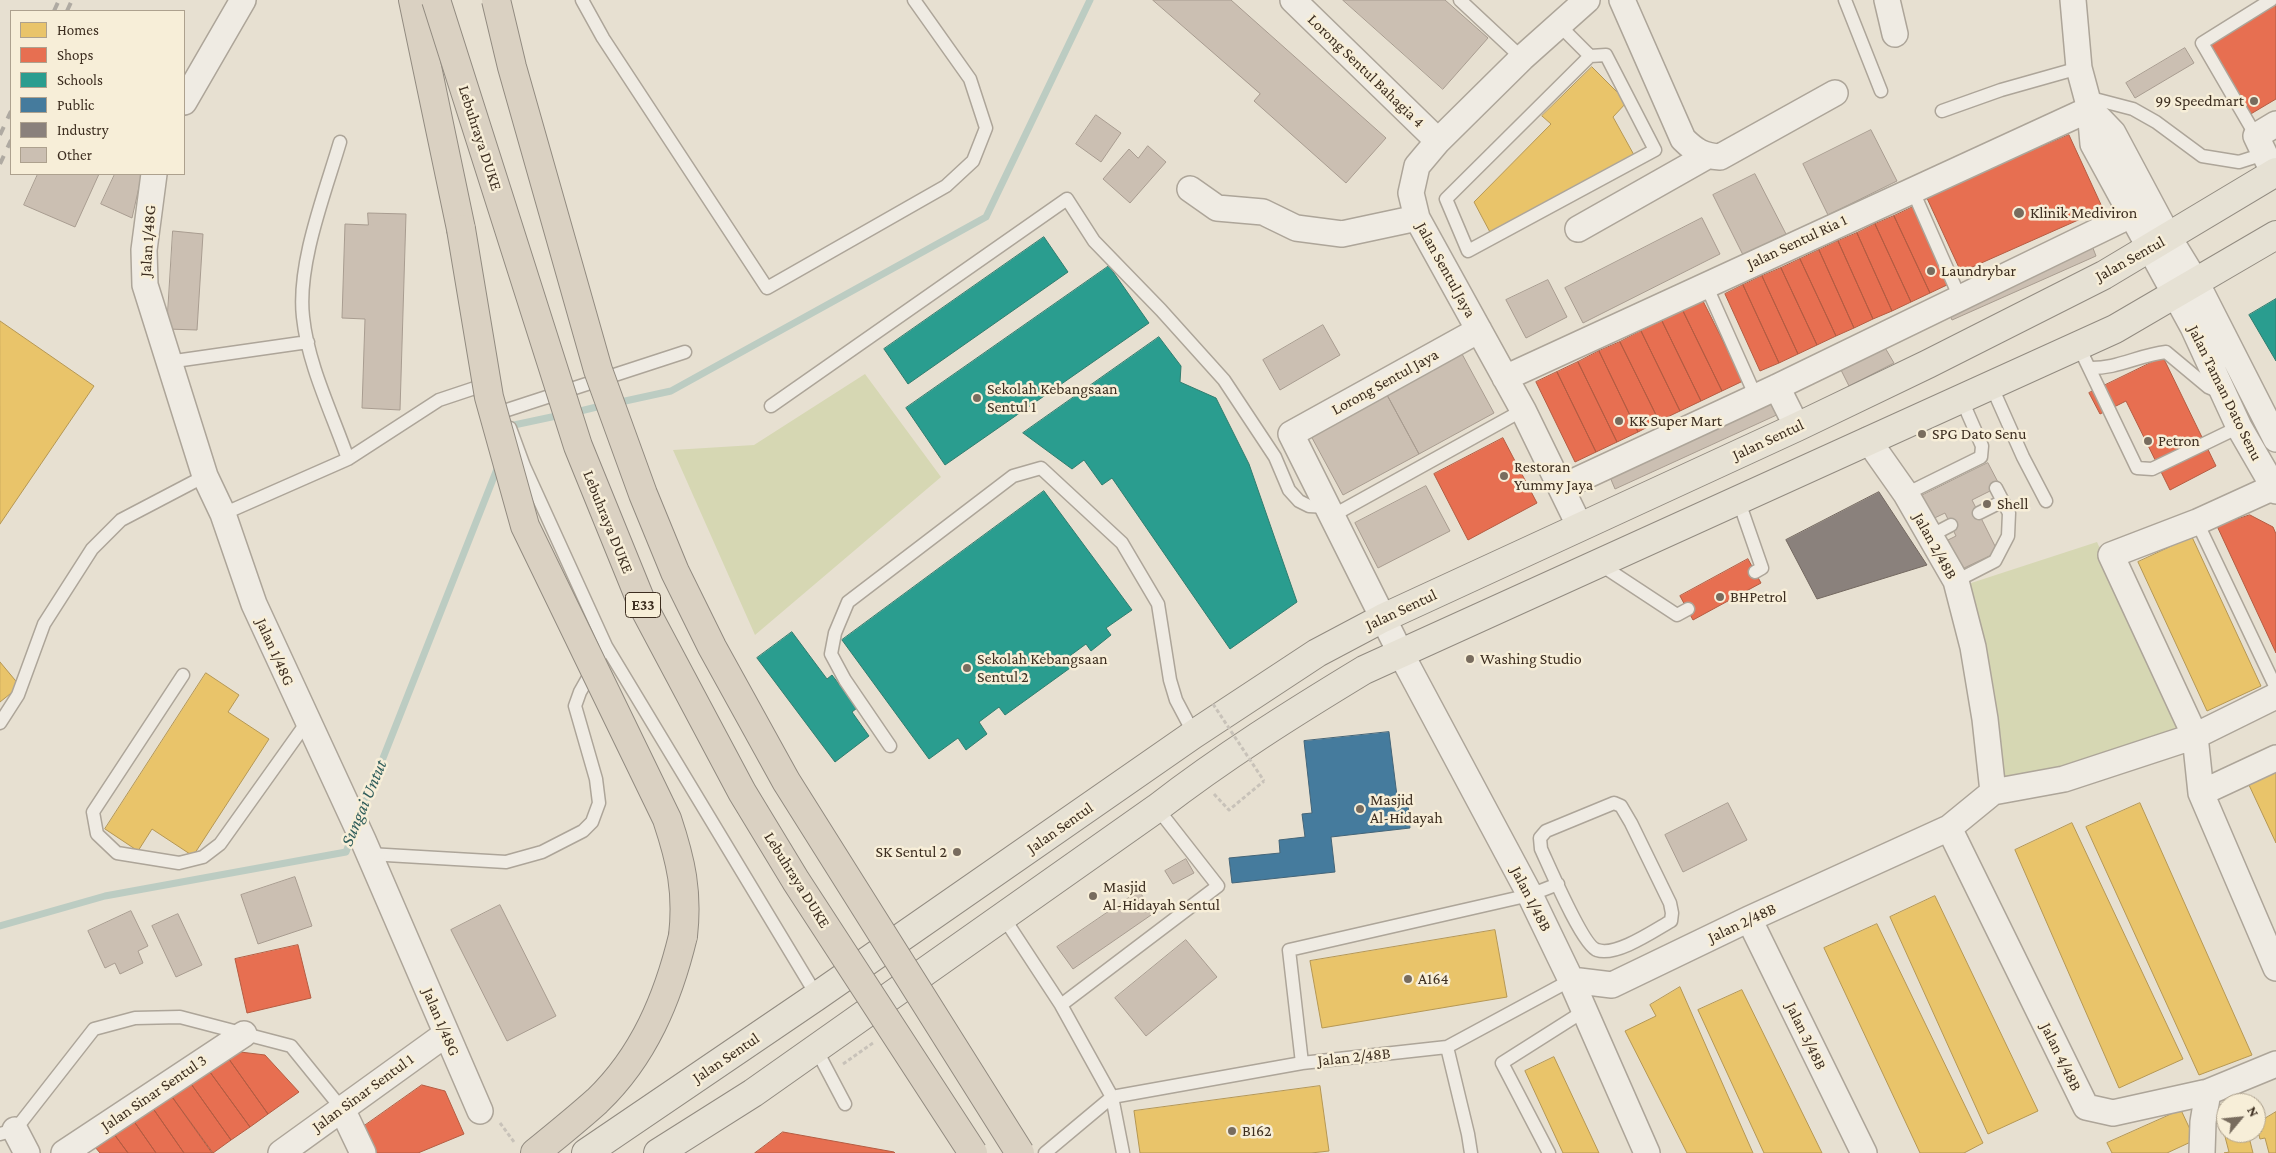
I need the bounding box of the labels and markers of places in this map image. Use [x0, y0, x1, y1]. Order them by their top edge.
place label: 99 Speedmart [2155, 91, 2244, 111]
marker: 99 Speedmart [2248, 95, 2260, 107]
place label: Klinik Mediviron [2030, 203, 2137, 223]
marker: Klinik Mediviron [2012, 206, 2026, 220]
place label: Laundrybar [1941, 261, 2016, 281]
marker: Laundrybar [1925, 265, 1937, 277]
place label: Sekolah Kebangsaan Sentul 1 [987, 379, 1118, 417]
marker: Sekolah Kebangsaan Sentul 1 [971, 392, 983, 404]
place label: KK Super Mart [1629, 411, 1722, 431]
marker: KK Super Mart [1613, 415, 1625, 427]
place label: SPG Dato Senu [1932, 424, 2026, 444]
marker: SPG Dato Senu [1916, 428, 1928, 440]
place label: Petron [2158, 431, 2200, 451]
marker: Petron [2142, 435, 2154, 447]
place label: Restoran Yummy Jaya [1514, 457, 1593, 495]
marker: Restoran Yummy Jaya [1498, 470, 1510, 482]
place label: Shell [1997, 494, 2029, 514]
marker: Shell [1981, 498, 1993, 510]
place label: BHPetrol [1730, 587, 1787, 607]
marker: BHPetrol [1714, 591, 1726, 603]
place label: Sekolah Kebangsaan Sentul 2 [977, 649, 1108, 687]
place label: Washing Studio [1480, 649, 1582, 669]
marker: Washing Studio [1464, 653, 1476, 665]
marker: Sekolah Kebangsaan Sentul 2 [961, 662, 973, 674]
place label: Masjid Al-Hidayah [1370, 790, 1443, 828]
marker: Masjid Al-Hidayah [1354, 803, 1366, 815]
place label: SK Sentul 2 [876, 842, 947, 862]
marker: SK Sentul 2 [951, 846, 963, 858]
place label: Masjid Al-Hidayah Sentul [1103, 877, 1220, 915]
marker: Masjid Al-Hidayah Sentul [1087, 890, 1099, 902]
place label: A164 [1418, 969, 1449, 989]
marker: A164 [1402, 973, 1414, 985]
place label: B162 [1242, 1121, 1272, 1141]
marker: B162 [1226, 1125, 1238, 1137]

